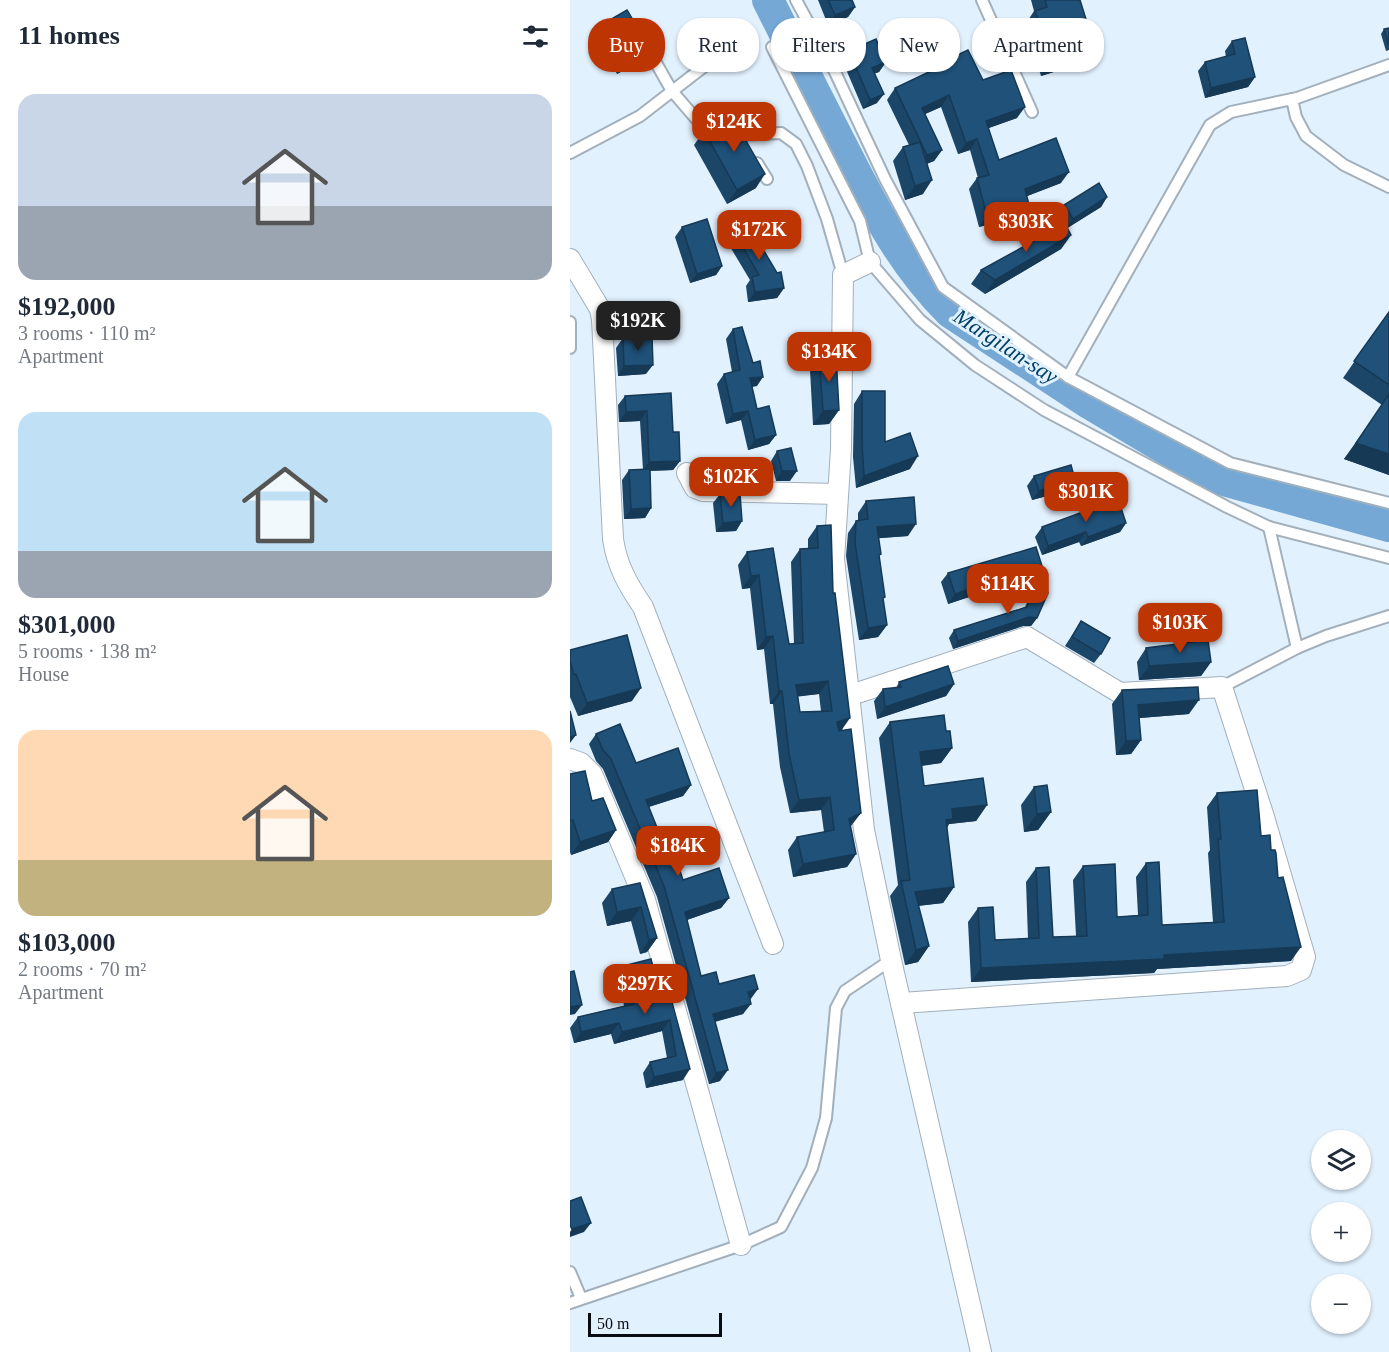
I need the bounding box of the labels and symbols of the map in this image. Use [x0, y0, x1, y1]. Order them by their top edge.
pin: $124K [692, 102, 776, 153]
pin: $303K [984, 202, 1068, 253]
pin: $172K [717, 210, 801, 261]
pin: $192K [596, 301, 680, 352]
water label: Margilan-say [948, 303, 1063, 389]
pin: $134K [787, 332, 871, 383]
pin: $102K [689, 457, 773, 508]
pin: $301K [1044, 472, 1128, 523]
pin: $114K [966, 564, 1050, 615]
pin: $103K [1138, 603, 1222, 654]
pin: $184K [636, 826, 720, 877]
pin: $297K [603, 964, 687, 1015]
scale bar [588, 1310, 722, 1338]

